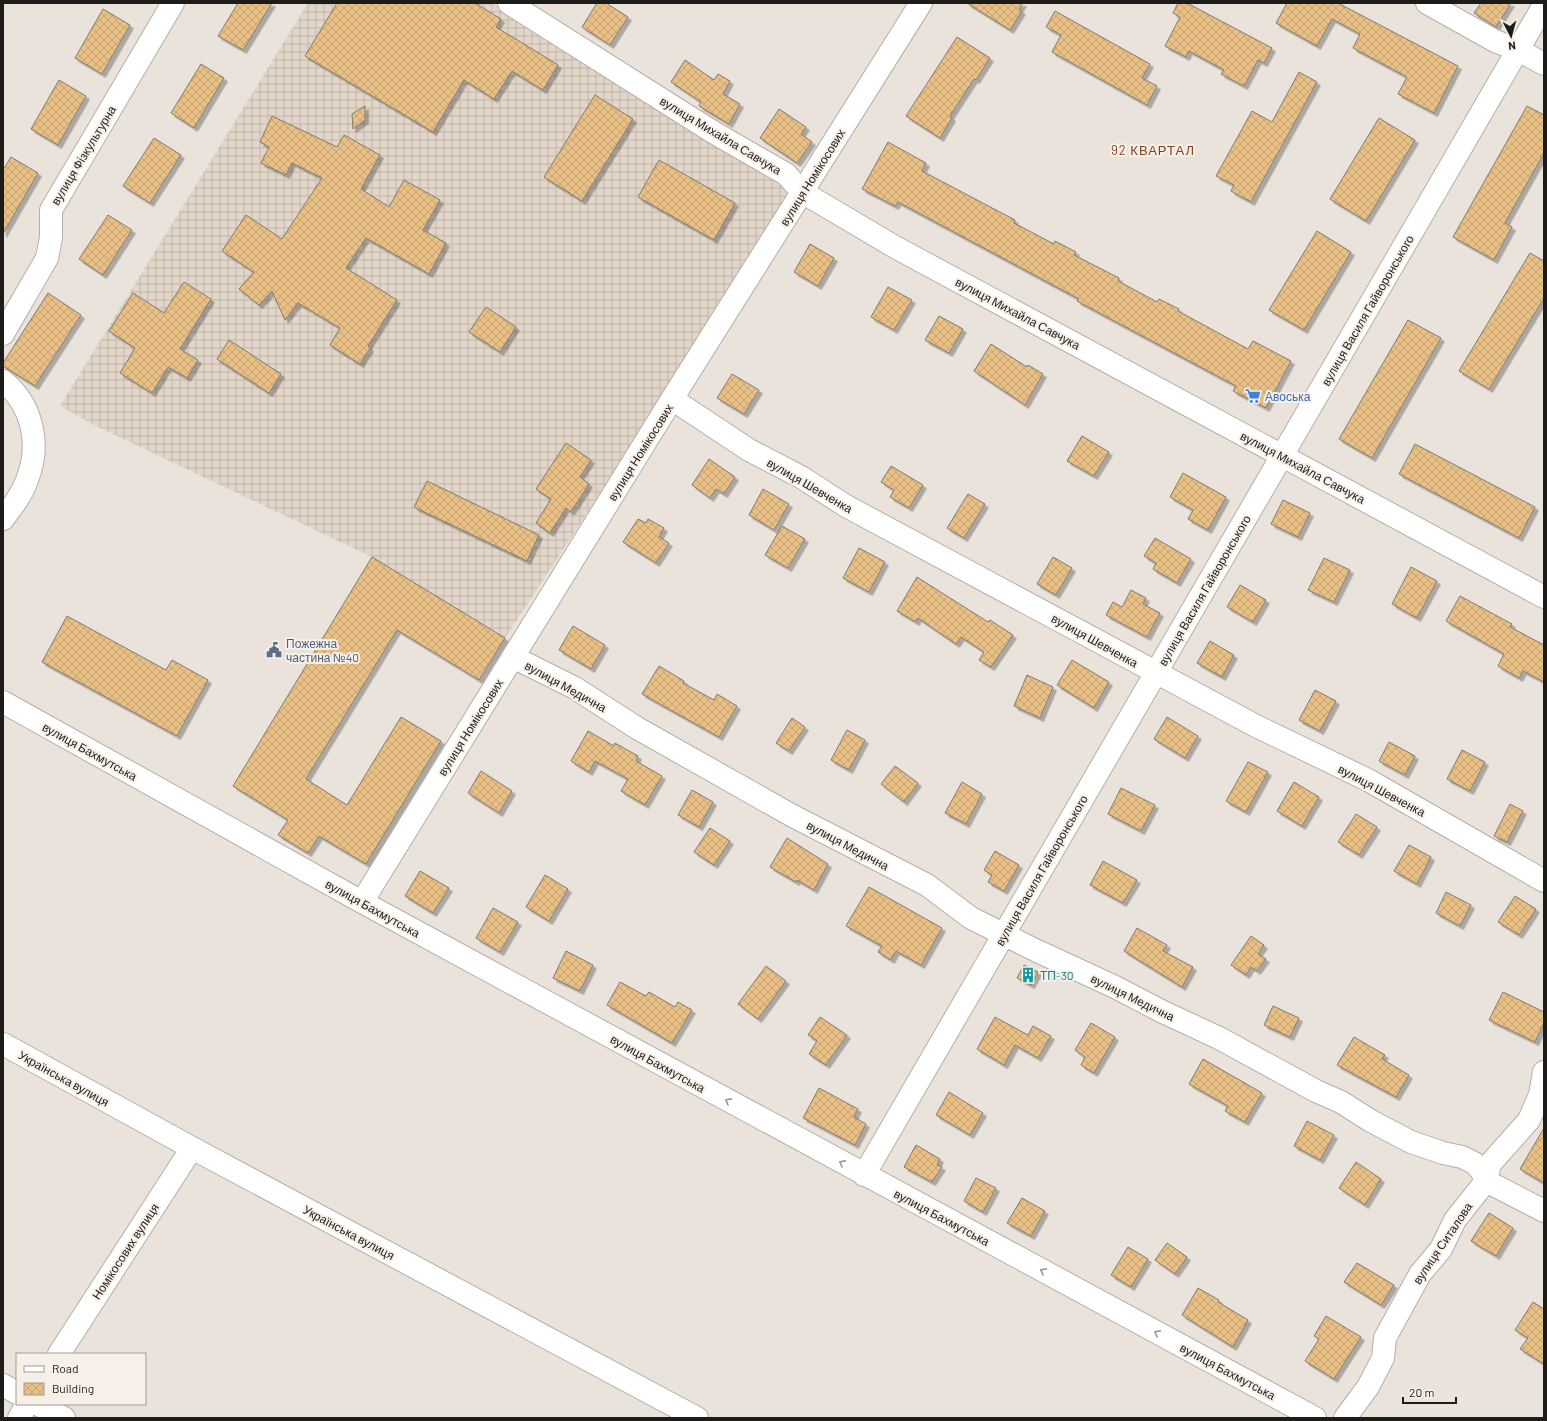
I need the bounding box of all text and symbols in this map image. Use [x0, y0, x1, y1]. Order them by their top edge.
north arrow [1491, 16, 1531, 56]
text: N [1508, 40, 1516, 53]
street label: вулиця Михайла Савчука [657, 93, 784, 178]
street label: вулиця Фізкультурна [48, 102, 119, 208]
street label: вулиця Номікосових [777, 126, 848, 229]
district label: 92 КВАРТАЛ [1111, 142, 1195, 158]
street label: вулиця Василя Гайворонського [1318, 232, 1417, 388]
street label: вулиця Михайла Савчука [953, 274, 1083, 353]
supermarket icon: Авоська [1244, 387, 1262, 405]
place label: Авоська [1265, 389, 1311, 403]
street label: вулиця Номікосових [605, 401, 676, 504]
street label: вулиця Михайла Савчука [1238, 428, 1368, 507]
street label: вулиця Шевченка [764, 455, 856, 516]
street label: вулиця Василя Гайворонського [1155, 512, 1254, 668]
street label: вулиця Шевченка [1049, 610, 1141, 671]
place label: Пожежна частина №40 [286, 636, 359, 664]
public building icon: Пожежна частина №40 [265, 641, 283, 659]
street label: вулиця Медична [522, 658, 610, 715]
street label: вулиця Номікосових [435, 676, 506, 779]
street label: вулиця Бахмутська [40, 719, 140, 784]
street label: вулиця Шевченка [1336, 761, 1428, 820]
street label: вулиця Василя Гайворонського [992, 792, 1091, 948]
street label: вулиця Медична [804, 817, 892, 874]
street label: вулиця Бахмутська [323, 876, 423, 941]
building icon: ТП-30 [1019, 966, 1037, 984]
place label: ТП-30 [1040, 968, 1074, 982]
street label: вулиця Медична [1089, 971, 1177, 1024]
street label: вулиця Бахмутська [608, 1031, 708, 1096]
street label: Українська вулиця [16, 1047, 112, 1110]
one-way arrow [725, 1098, 732, 1106]
one-way arrow [839, 1160, 846, 1168]
street label: вулиця Бахмутська [891, 1186, 992, 1249]
street label: вулиця Ситалова [1410, 1199, 1476, 1287]
street label: Номікосових вулиця [89, 1200, 162, 1302]
street label: Українська вулиця [300, 1202, 397, 1263]
one-way arrow [1040, 1269, 1047, 1276]
one-way arrow [1154, 1330, 1161, 1338]
street label: вулиця Бахмутська [1177, 1340, 1278, 1403]
legend [16, 1353, 146, 1405]
text: Road [52, 1361, 79, 1375]
scale bar [1403, 1379, 1456, 1405]
text: Building [52, 1381, 94, 1395]
text: 20 m [1409, 1385, 1435, 1399]

